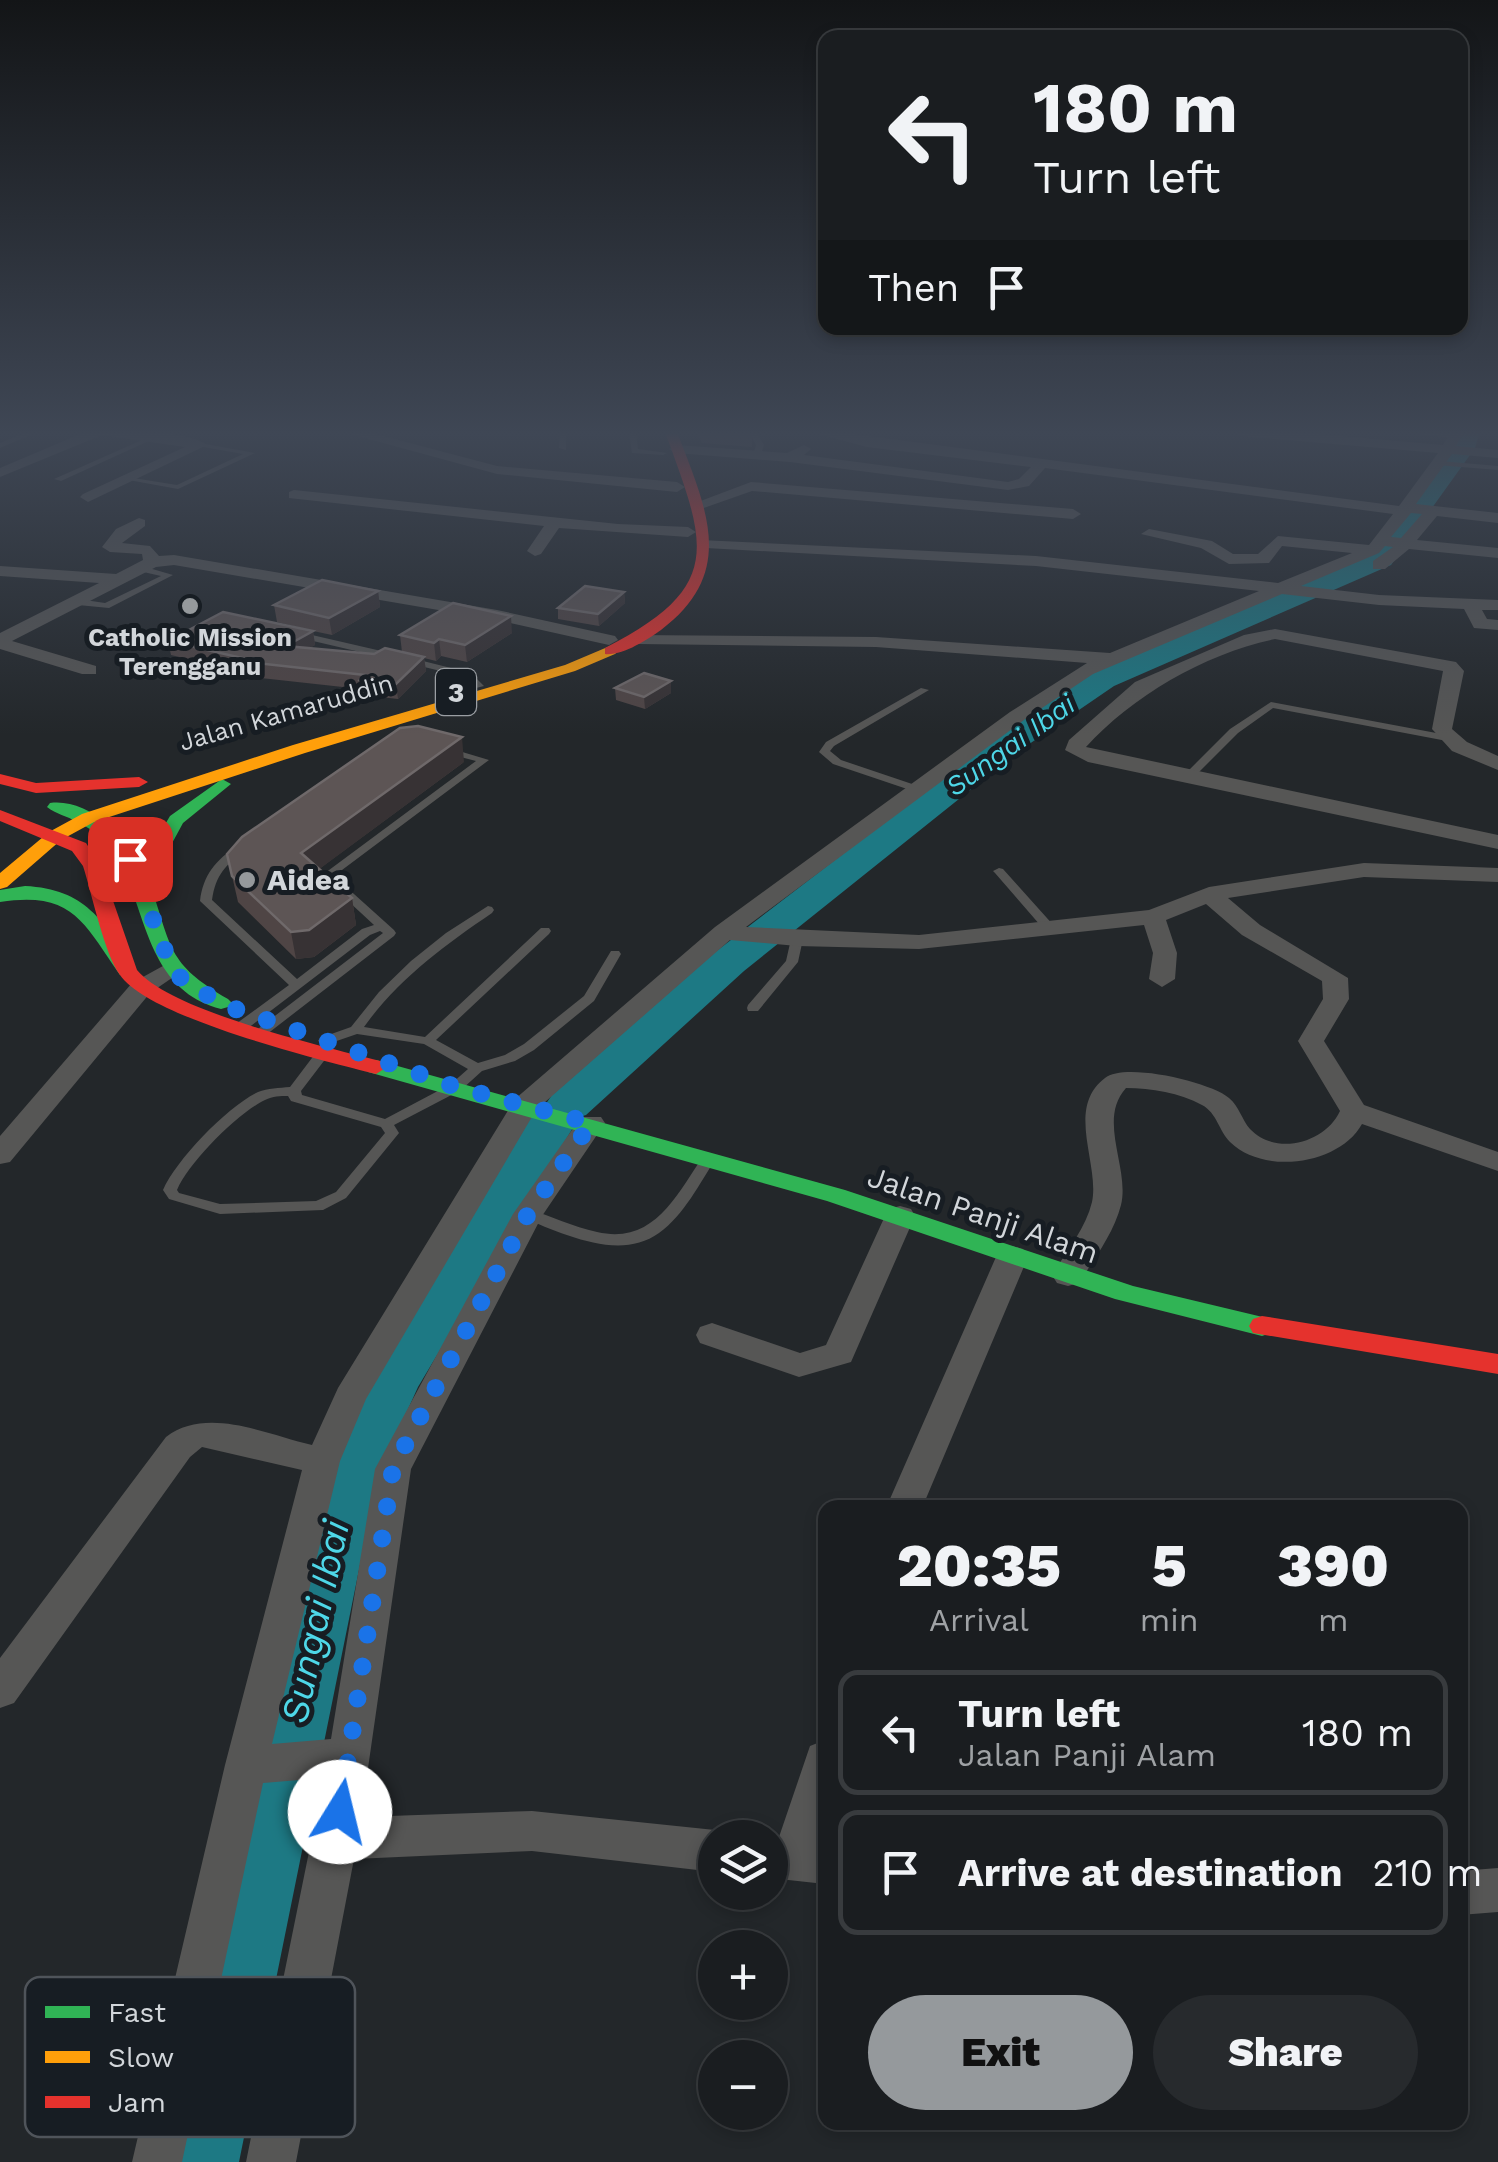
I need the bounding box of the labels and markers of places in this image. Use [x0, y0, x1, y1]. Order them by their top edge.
marker: Catholic Mission Terengganu [179, 595, 201, 617]
place label: Catholic Mission Terengganu [88, 623, 292, 681]
pin [88, 817, 173, 902]
place label: Aidea [267, 862, 350, 897]
marker: Aidea [236, 869, 258, 891]

